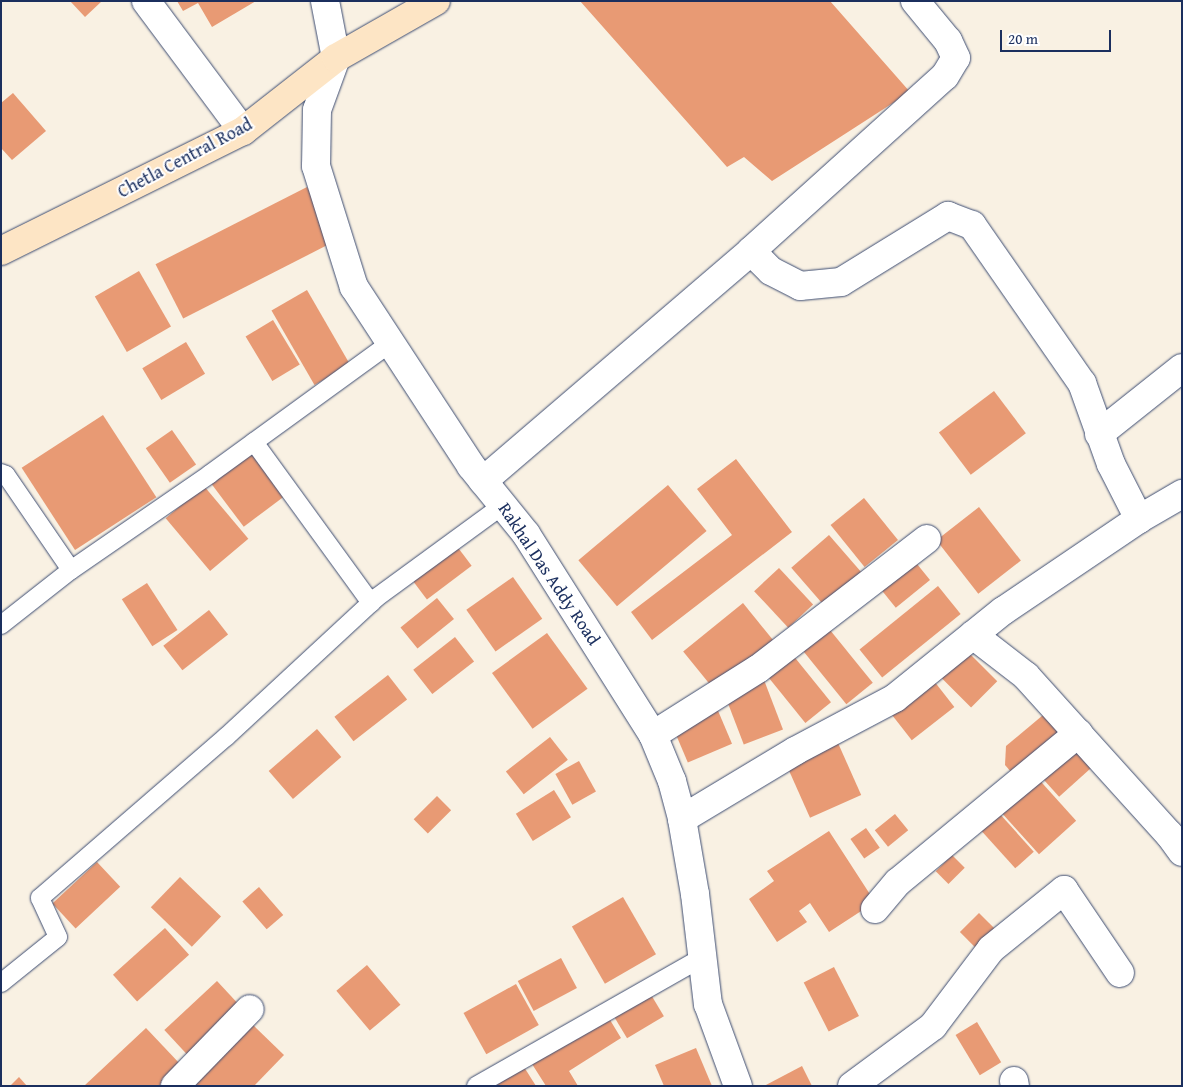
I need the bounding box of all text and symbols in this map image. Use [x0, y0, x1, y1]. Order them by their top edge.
scale bar [1003, 20, 1114, 52]
text: 20 m [1008, 28, 1038, 49]
street label: Chetla Central Road [114, 113, 256, 203]
street label: Rakhal Das Addy Road [493, 499, 605, 649]

